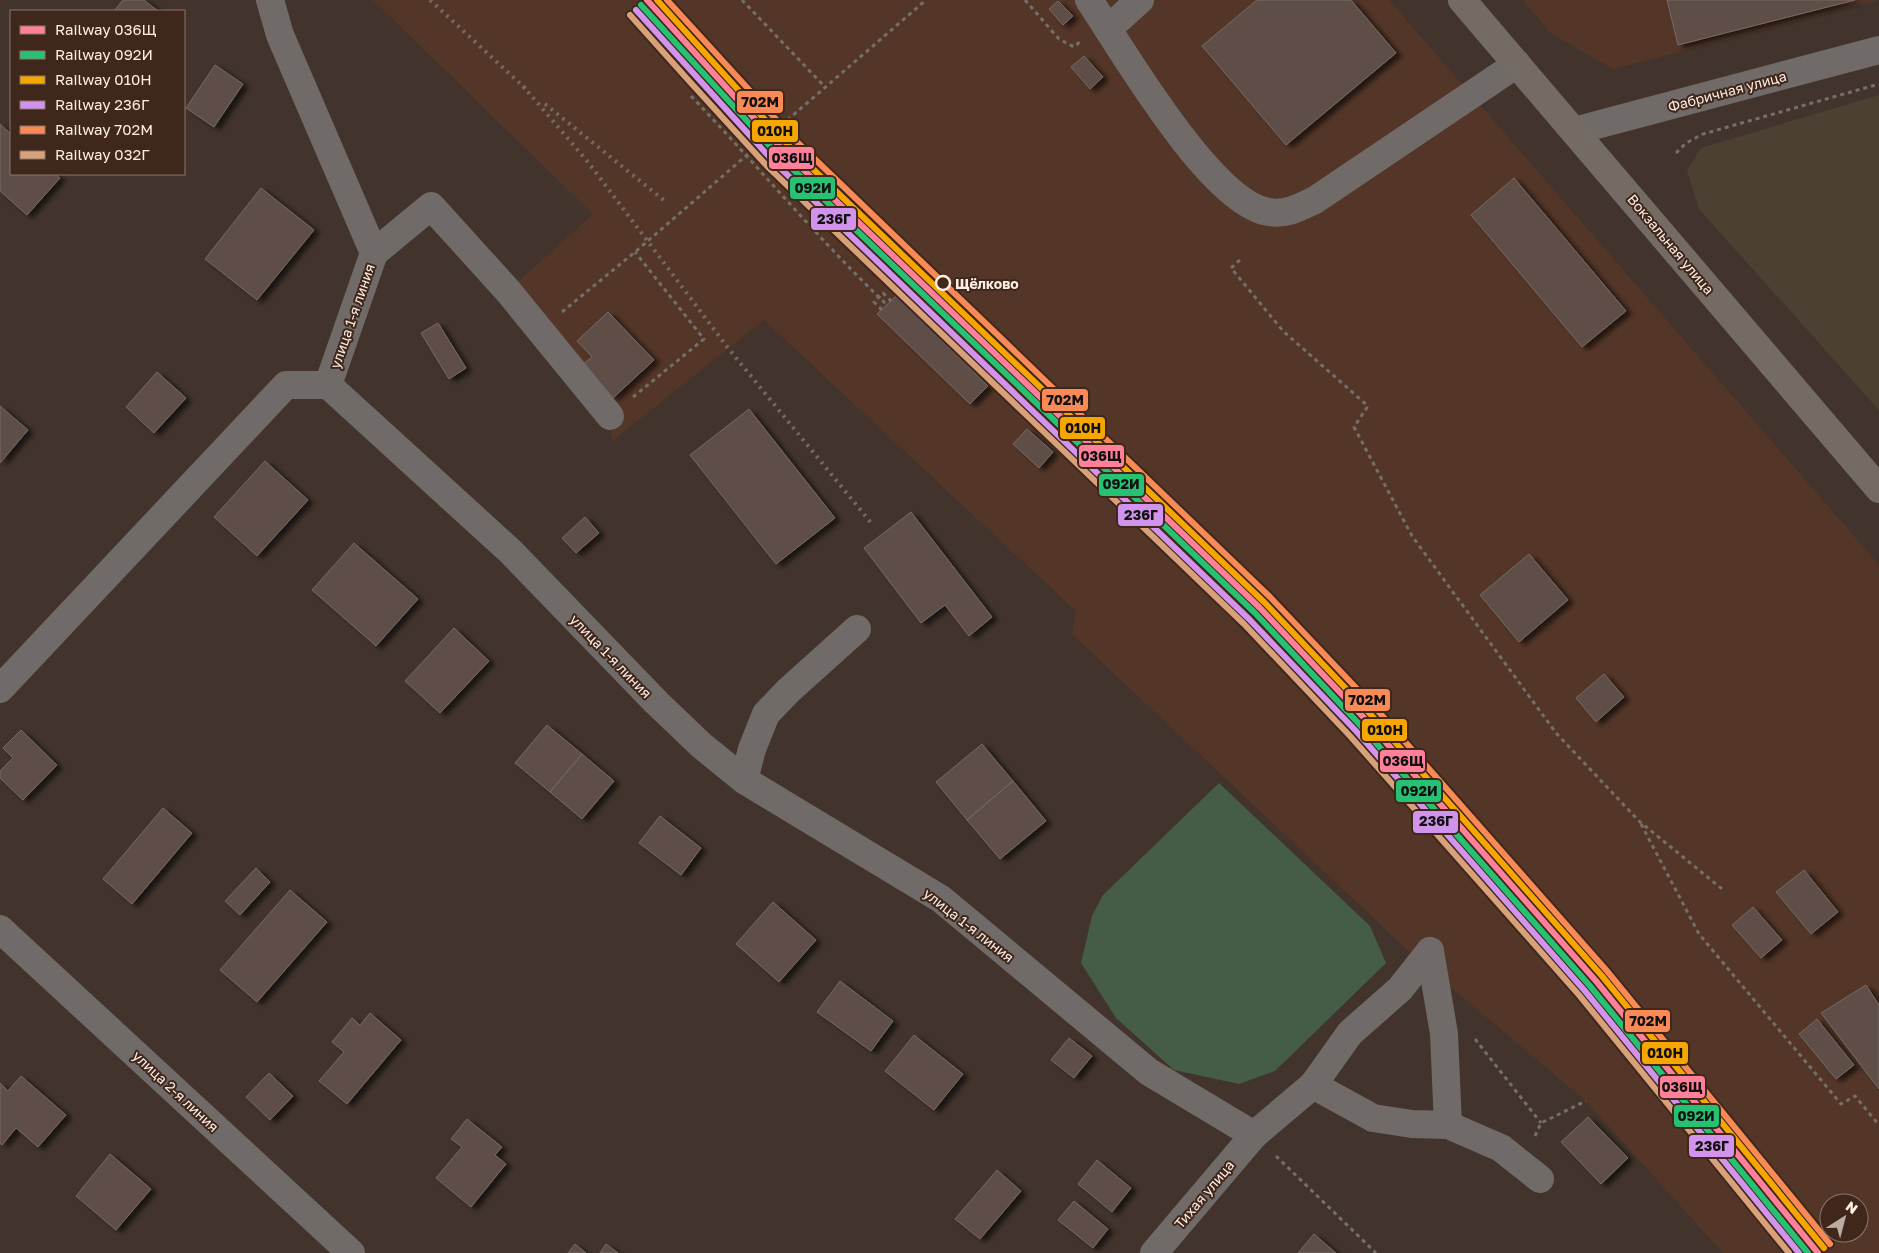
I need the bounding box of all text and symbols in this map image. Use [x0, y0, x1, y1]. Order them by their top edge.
legend [10, 10, 185, 175]
text: Railway 036Щ [55, 20, 157, 38]
text: Railway 092И [55, 45, 153, 63]
street label: Фабричная улица [1666, 67, 1788, 115]
text: Railway 010Н [55, 70, 152, 88]
line badge: 702М [736, 90, 784, 114]
text: 702М [741, 93, 779, 110]
text: Railway 236Г [55, 95, 150, 113]
line badge: 010Н [751, 119, 799, 143]
text: Railway 702М [55, 120, 153, 138]
text: 010Н [757, 122, 793, 139]
text: Railway 032Г [55, 145, 150, 163]
line badge: 036Щ [768, 146, 815, 170]
text: 036Щ [771, 149, 813, 166]
line badge: 092И [789, 176, 836, 200]
text: 092И [794, 179, 832, 196]
street label: Вокзальная улица [1624, 190, 1718, 298]
line badge: 236Г [810, 207, 857, 231]
text: 236Г [817, 210, 851, 227]
street label: улица 1-я линия [326, 261, 378, 371]
marker: Щёлково [935, 275, 951, 291]
place label: Щёлково [955, 275, 1019, 292]
line badge: 702М [1041, 388, 1089, 412]
text: 702М [1046, 391, 1084, 408]
line badge: 010Н [1059, 416, 1106, 440]
text: 010Н [1065, 419, 1101, 436]
line badge: 036Щ [1078, 444, 1125, 468]
text: 036Щ [1080, 447, 1122, 464]
line badge: 092И [1098, 473, 1145, 497]
text: 092И [1102, 475, 1140, 492]
line badge: 236Г [1117, 503, 1164, 527]
text: 236Г [1124, 506, 1158, 523]
street label: улица 1-я линия [567, 611, 655, 701]
line badge: 702М [1344, 688, 1391, 712]
text: 702М [1348, 691, 1386, 708]
line badge: 010Н [1361, 718, 1408, 742]
text: 010Н [1367, 721, 1403, 738]
line badge: 036Щ [1379, 749, 1426, 773]
text: 036Щ [1382, 752, 1424, 769]
line badge: 092И [1395, 779, 1442, 803]
text: 092И [1400, 782, 1438, 799]
line badge: 236Г [1412, 810, 1459, 834]
text: 236Г [1419, 812, 1453, 829]
street label: улица 1-я линия [920, 884, 1018, 966]
line badge: 702М [1624, 1009, 1671, 1033]
text: 702М [1629, 1012, 1667, 1029]
line badge: 010Н [1641, 1041, 1689, 1065]
text: 010Н [1647, 1044, 1683, 1061]
street label: улица 2-я линия [130, 1047, 222, 1135]
line badge: 036Щ [1659, 1075, 1706, 1099]
text: 036Щ [1661, 1078, 1703, 1095]
line badge: 092И [1673, 1104, 1720, 1128]
text: 092И [1677, 1107, 1715, 1124]
line badge: 236Г [1688, 1134, 1735, 1158]
text: 236Г [1695, 1137, 1729, 1154]
street label: Тихая улица [1171, 1156, 1237, 1232]
north arrow [1819, 1193, 1869, 1243]
text: N [1843, 1197, 1861, 1217]

